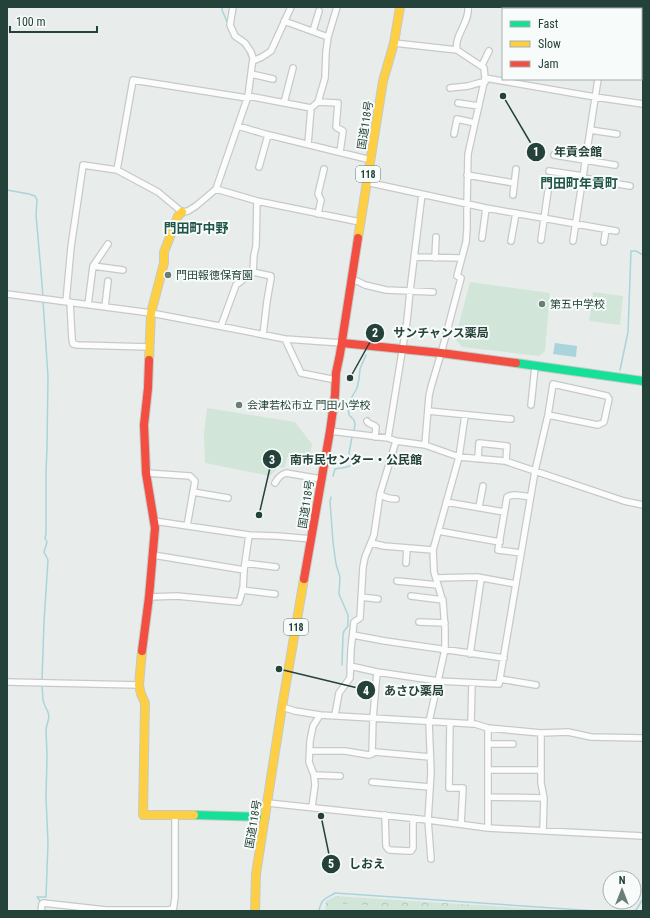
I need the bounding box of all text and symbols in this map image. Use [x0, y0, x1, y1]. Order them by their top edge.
scale bar [10, 8, 97, 34]
legend [502, 8, 642, 80]
text: 100 m [16, 15, 46, 29]
text: Fast [538, 17, 559, 31]
text: Slow [538, 37, 561, 51]
text: Jam [538, 57, 559, 71]
street label: 国道118号 [355, 100, 376, 150]
callout: 年貢会館 [526, 140, 610, 164]
text: 1 [533, 145, 539, 159]
text: 年貢会館 [554, 145, 602, 159]
road number: 118 [356, 166, 380, 182]
district label: 門田町年貢町 [540, 176, 618, 191]
district label: 門田町中野 [163, 221, 229, 236]
place label: 門田報徳保育園 [176, 269, 253, 282]
marker: 門田報徳保育園 [163, 270, 173, 280]
place label: 第五中学校 [550, 298, 605, 311]
marker: 第五中学校 [537, 299, 547, 309]
callout: サンチャンス薬局 [365, 321, 497, 345]
text: 2 [372, 326, 378, 340]
text: サンチャンス薬局 [393, 326, 489, 340]
place label: 会津若松市立 門田小学校 [247, 399, 371, 412]
marker: 会津若松市立 門田小学校 [234, 400, 244, 410]
callout: 南市民センター・公民館 [262, 447, 430, 471]
text: 3 [269, 453, 275, 467]
text: 南市民センター・公民館 [290, 453, 422, 467]
street label: 国道118号 [296, 479, 317, 529]
road number: 118 [284, 619, 308, 635]
callout: あさひ薬局 [356, 678, 452, 702]
text: 4 [363, 684, 369, 698]
text: あさひ薬局 [384, 684, 444, 698]
street label: 国道118号 [243, 799, 264, 849]
callout: しおえ [321, 852, 393, 876]
text: 5 [328, 857, 334, 871]
text: しおえ [349, 857, 385, 871]
north arrow [602, 870, 642, 910]
text: N [619, 874, 626, 887]

